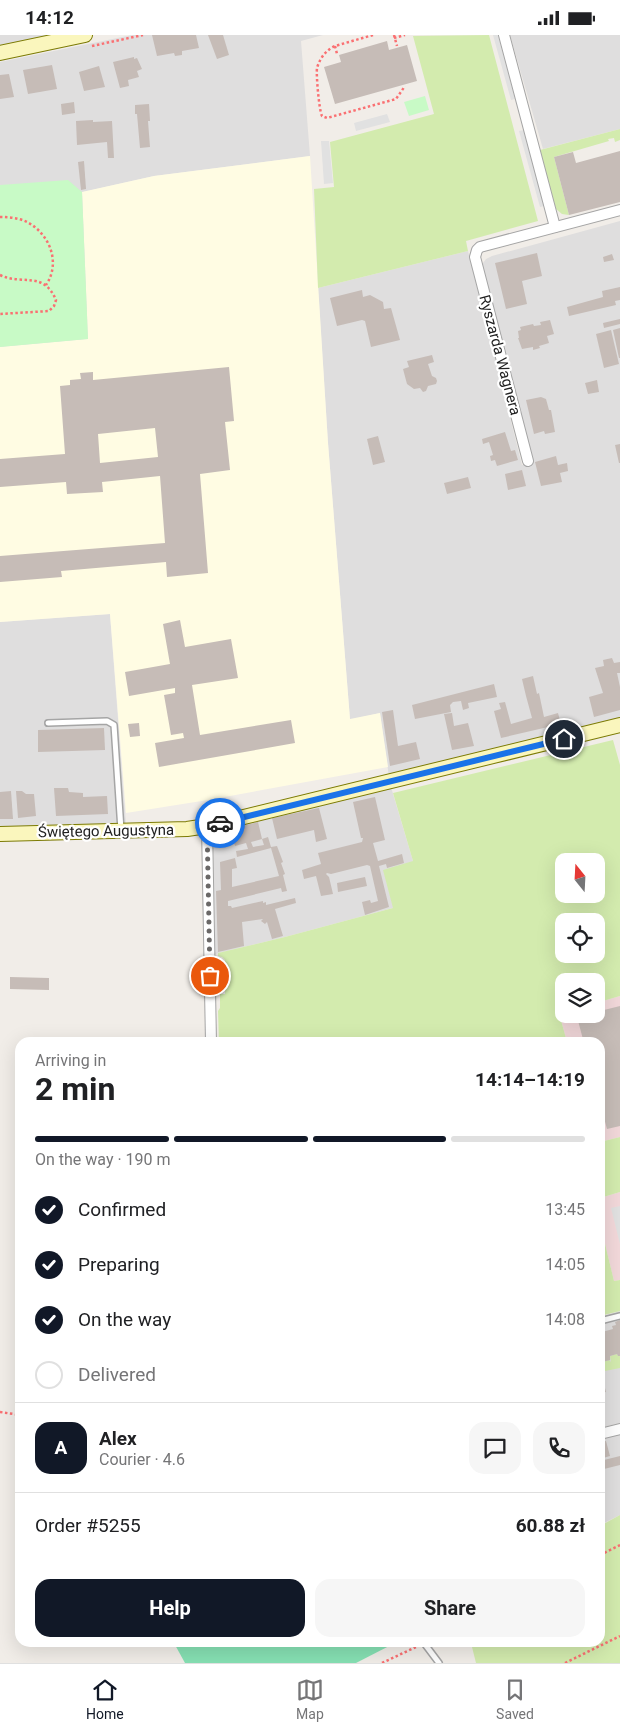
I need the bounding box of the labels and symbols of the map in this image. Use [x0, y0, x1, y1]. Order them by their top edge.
street label: Ryszarda Wagnera [475, 293, 525, 417]
pin [543, 718, 585, 760]
courier [195, 798, 245, 848]
street label: Świętego Augustyna [38, 821, 174, 841]
north arrow [555, 853, 605, 903]
pin [189, 955, 231, 997]

